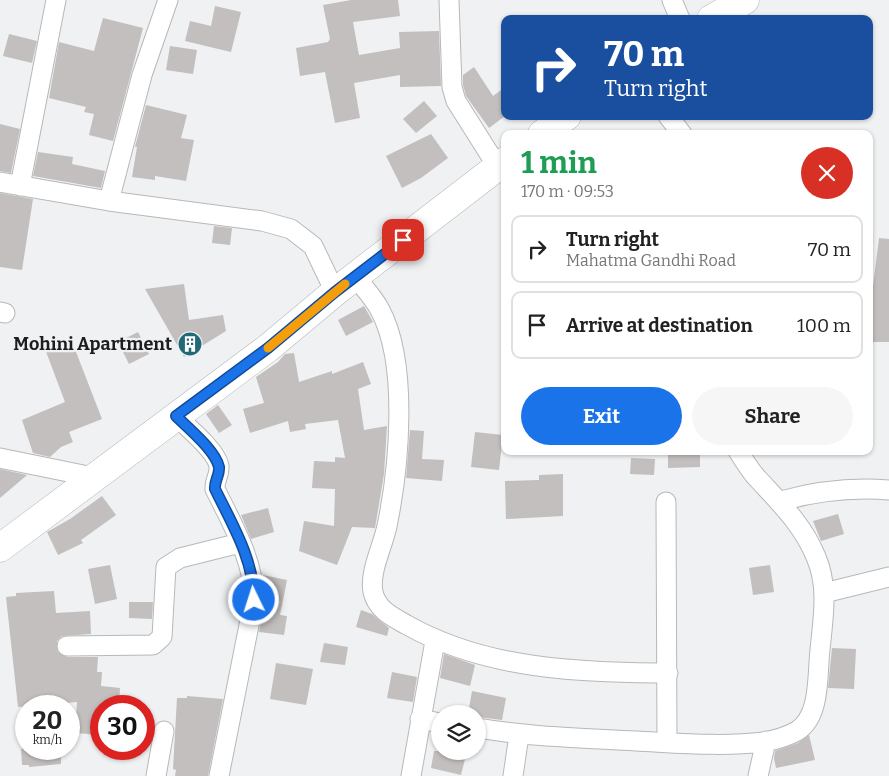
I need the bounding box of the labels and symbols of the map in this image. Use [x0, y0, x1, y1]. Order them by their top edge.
pin [382, 219, 424, 261]
building icon: Mohini Apartment [177, 331, 203, 357]
place label: Mohini Apartment [13, 333, 172, 355]
position arrow [227, 573, 279, 625]
speed limit sign: 30 [90, 695, 155, 760]

